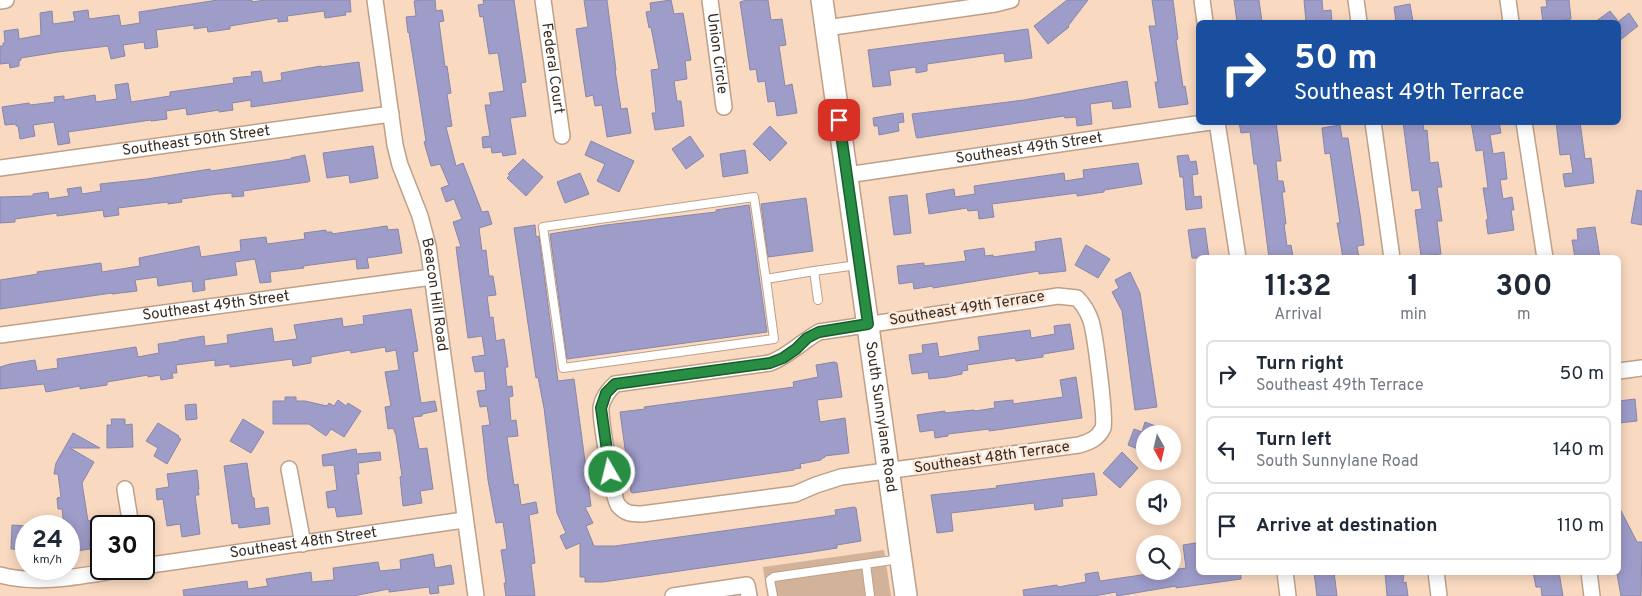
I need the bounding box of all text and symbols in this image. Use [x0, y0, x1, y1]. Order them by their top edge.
street label: Union Circle [702, 12, 732, 95]
street label: Federal Court [537, 22, 568, 115]
text: 50 m [1294, 37, 1378, 81]
icon: right [1211, 40, 1276, 105]
text: Southeast 49th Terrace [1294, 80, 1524, 107]
pin [818, 99, 860, 141]
icon: arrive [825, 106, 853, 134]
street label: Southeast 50th Street [121, 121, 271, 161]
street label: Southeast 49th Street [954, 128, 1104, 169]
street label: Beacon Hill Road [417, 236, 452, 353]
text: 11:32 [1265, 269, 1332, 306]
text: 1 [1407, 269, 1419, 306]
text: 300 [1495, 269, 1552, 306]
street label: Southeast 49th Street [141, 287, 291, 325]
street label: Southeast 49th Terrace [888, 287, 1046, 331]
text: Arrival [1274, 305, 1322, 325]
text: min [1400, 305, 1427, 325]
text: m [1517, 305, 1531, 325]
street label: South Sunnylane Road [861, 340, 901, 494]
text: Turn right [1256, 352, 1344, 376]
icon: right [1213, 360, 1241, 388]
text: 50 m [1559, 362, 1604, 386]
text: Southeast 49th Terrace [1256, 376, 1424, 396]
north arrow [1136, 425, 1181, 470]
map controls [1136, 425, 1181, 580]
text: Turn left [1256, 428, 1332, 452]
icon: left [1213, 436, 1241, 464]
street label: Southeast 48th Terrace [913, 438, 1071, 478]
text: 140 m [1553, 438, 1604, 462]
position arrow [583, 445, 635, 497]
text: South Sunnylane Road [1256, 452, 1419, 472]
button: sound [1136, 480, 1181, 525]
icon: arrive [1213, 512, 1241, 540]
text: Arrive at destination [1256, 514, 1437, 538]
text: 110 m [1557, 514, 1604, 538]
speed limit sign: 30 [90, 515, 155, 580]
street label: Southeast 48th Street [229, 523, 378, 563]
text: 24 [32, 525, 63, 557]
button: search [1136, 535, 1181, 580]
text: km/h [33, 552, 62, 568]

